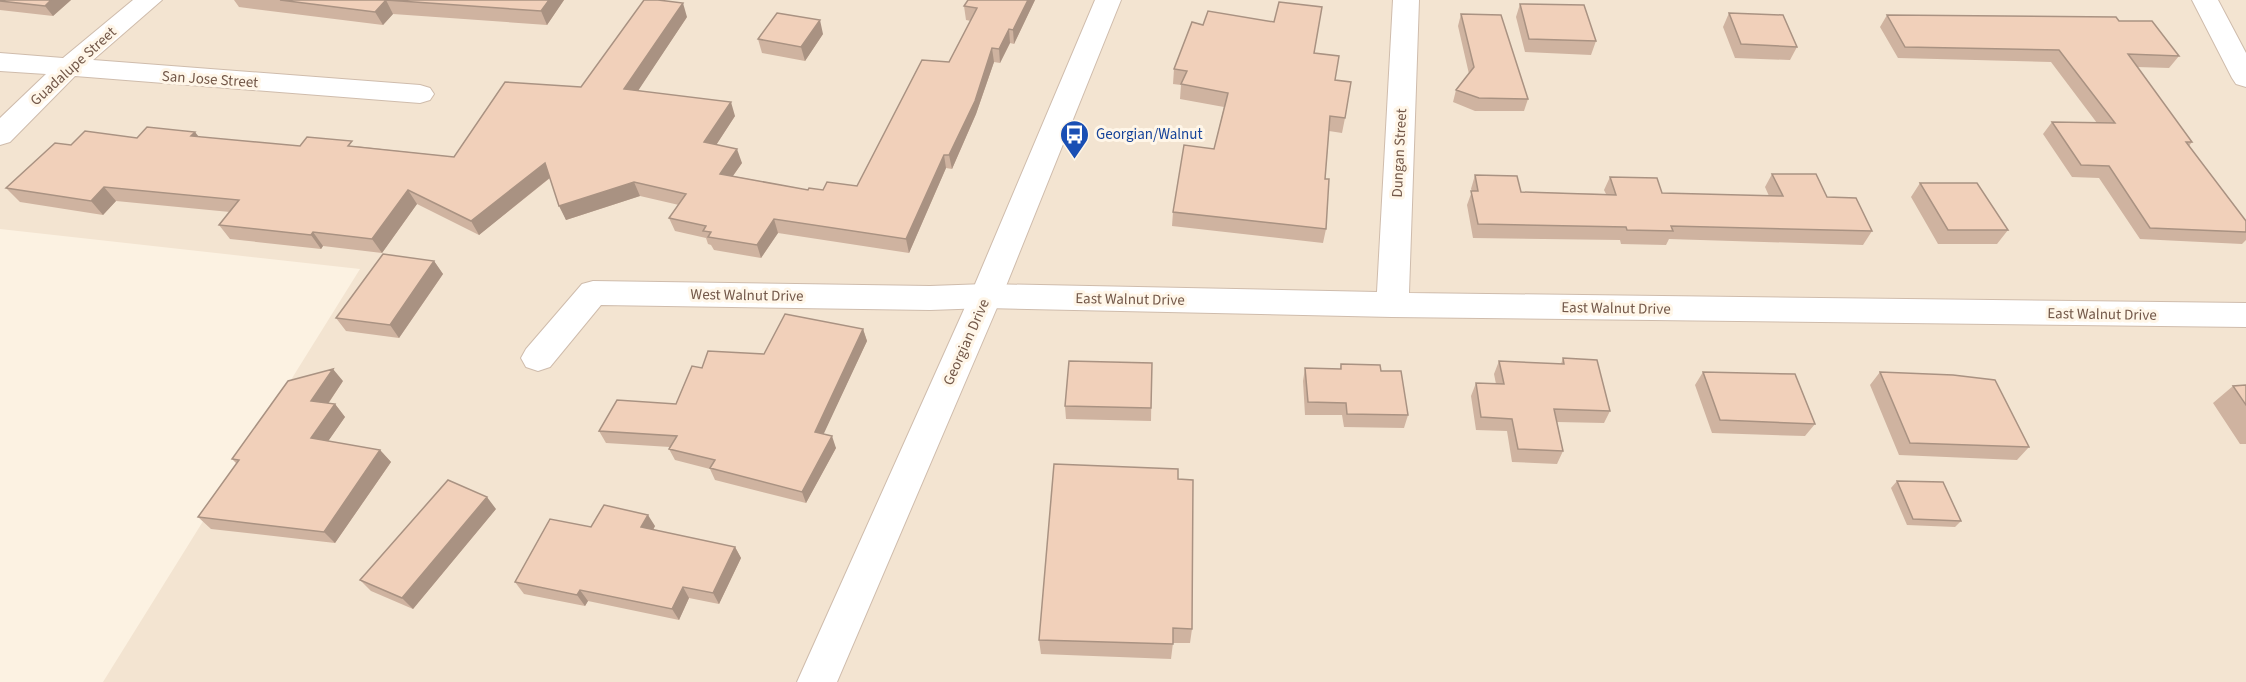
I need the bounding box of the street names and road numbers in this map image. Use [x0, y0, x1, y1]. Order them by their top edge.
street label: Guadalupe Street [26, 22, 121, 111]
street label: San Jose Street [161, 66, 259, 93]
street label: Dungan Street [1387, 108, 1412, 198]
street label: West Walnut Drive [690, 284, 804, 307]
street label: East Walnut Drive [1075, 288, 1185, 311]
street label: Georgian Drive [938, 296, 995, 389]
street label: East Walnut Drive [1561, 297, 1671, 320]
street label: East Walnut Drive [2047, 303, 2157, 326]

